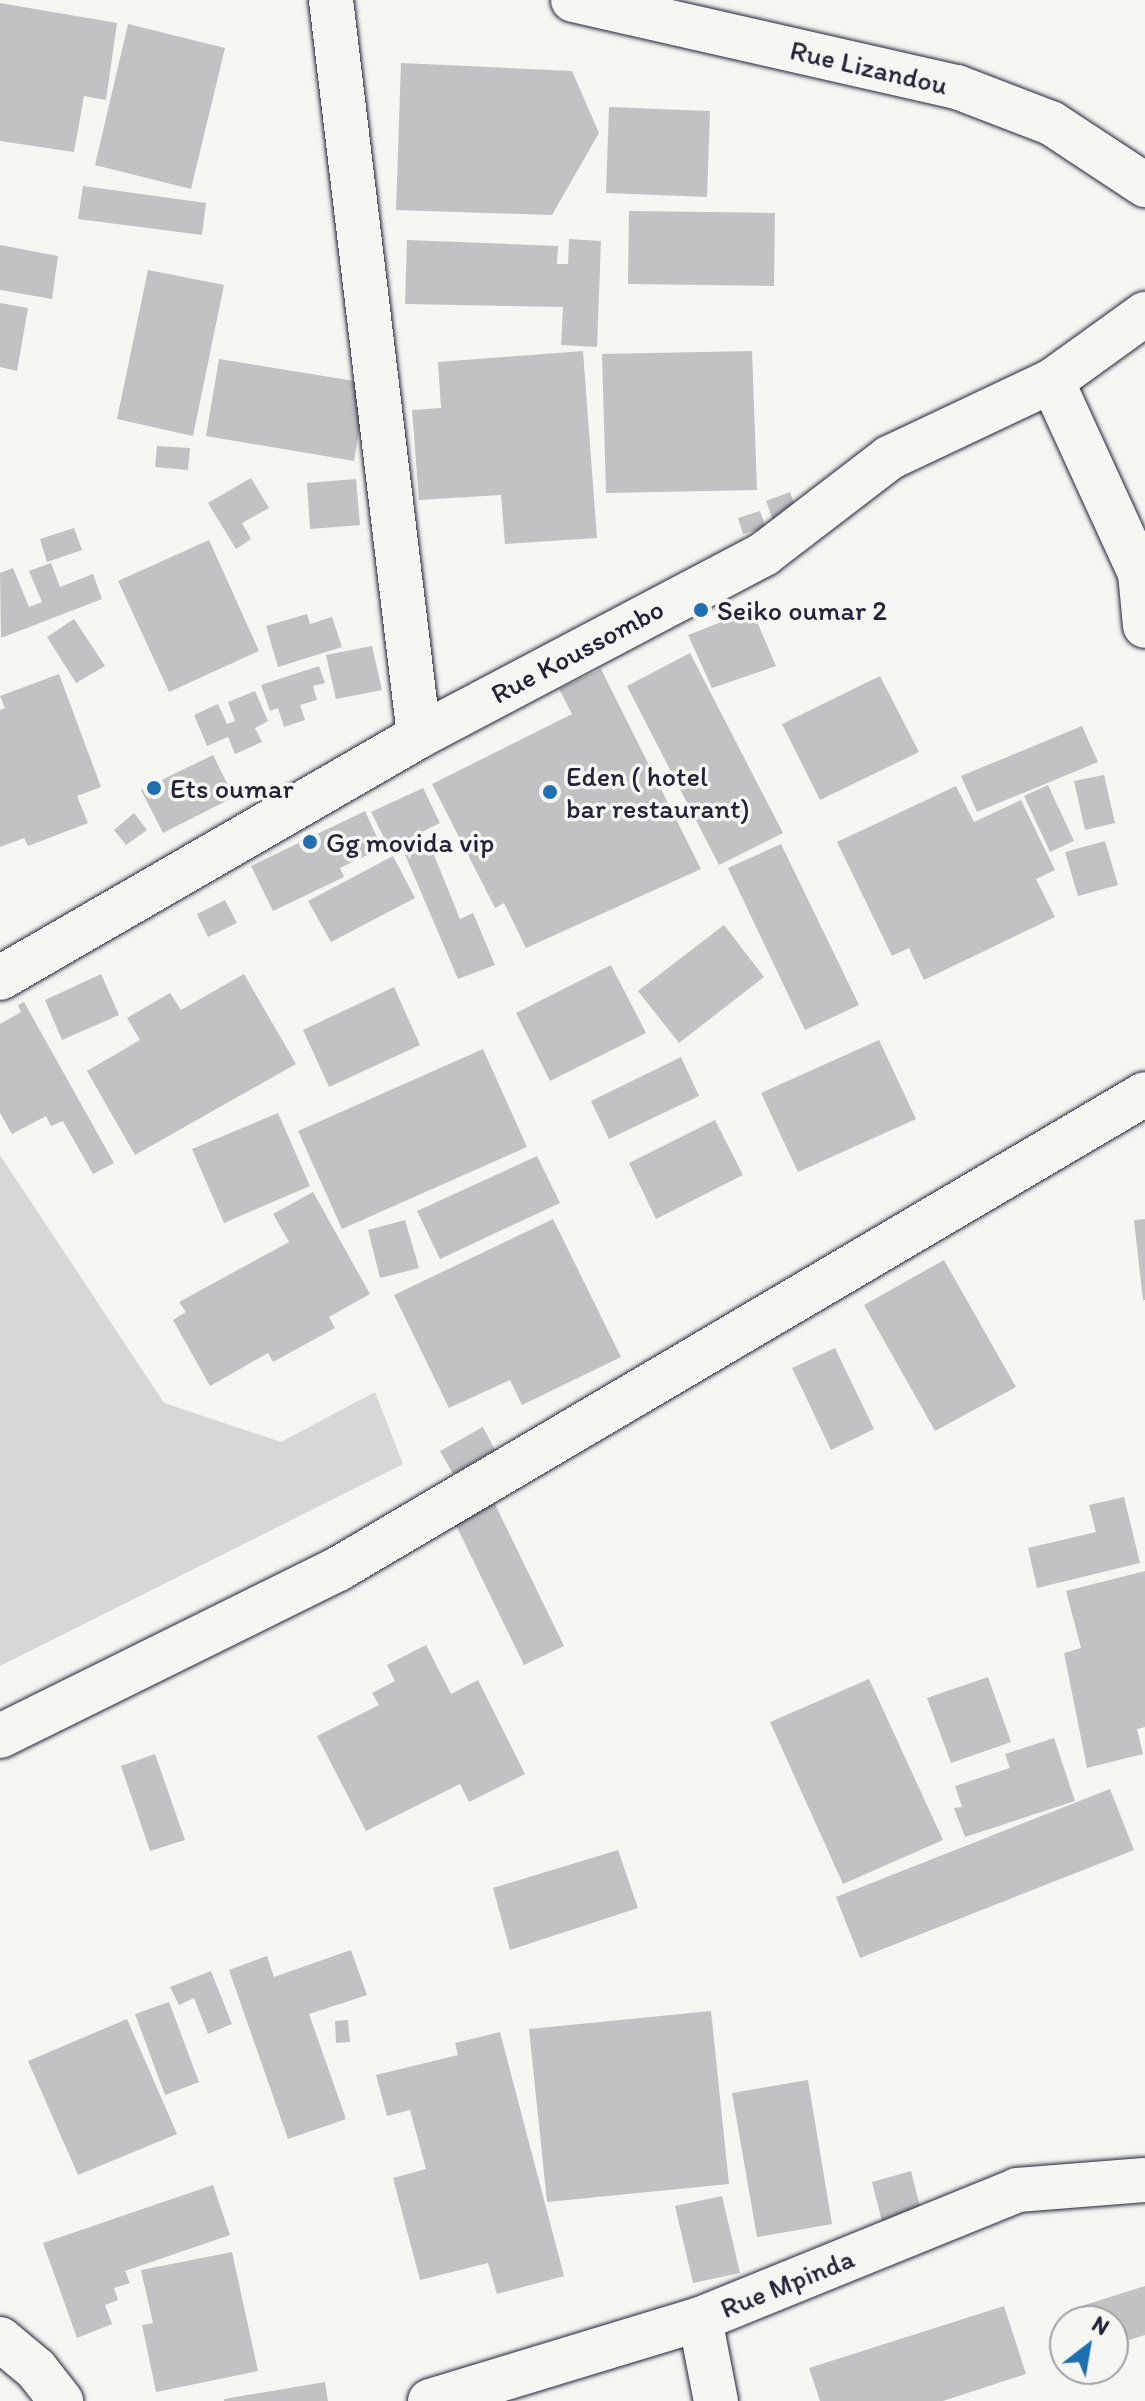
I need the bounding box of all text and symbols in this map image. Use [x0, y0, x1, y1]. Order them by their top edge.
street label: Rue Lizandou [787, 33, 951, 101]
street label: Rue Koussombo [485, 591, 669, 711]
place label: Seiko oumar 2 [717, 593, 888, 627]
marker: Seiko oumar 2 [692, 601, 710, 619]
place label: Eden ( hotel bar restaurant) [566, 759, 749, 825]
place label: Ets oumar [170, 771, 293, 805]
marker: Ets oumar [145, 779, 163, 797]
marker: Eden ( hotel bar restaurant) [541, 783, 559, 801]
place label: Gg movida vip [326, 825, 494, 859]
marker: Gg movida vip [301, 833, 319, 851]
street label: Rue Mpinda [716, 2241, 858, 2325]
north arrow [1049, 2305, 1129, 2385]
text: N [1087, 2310, 1114, 2341]

